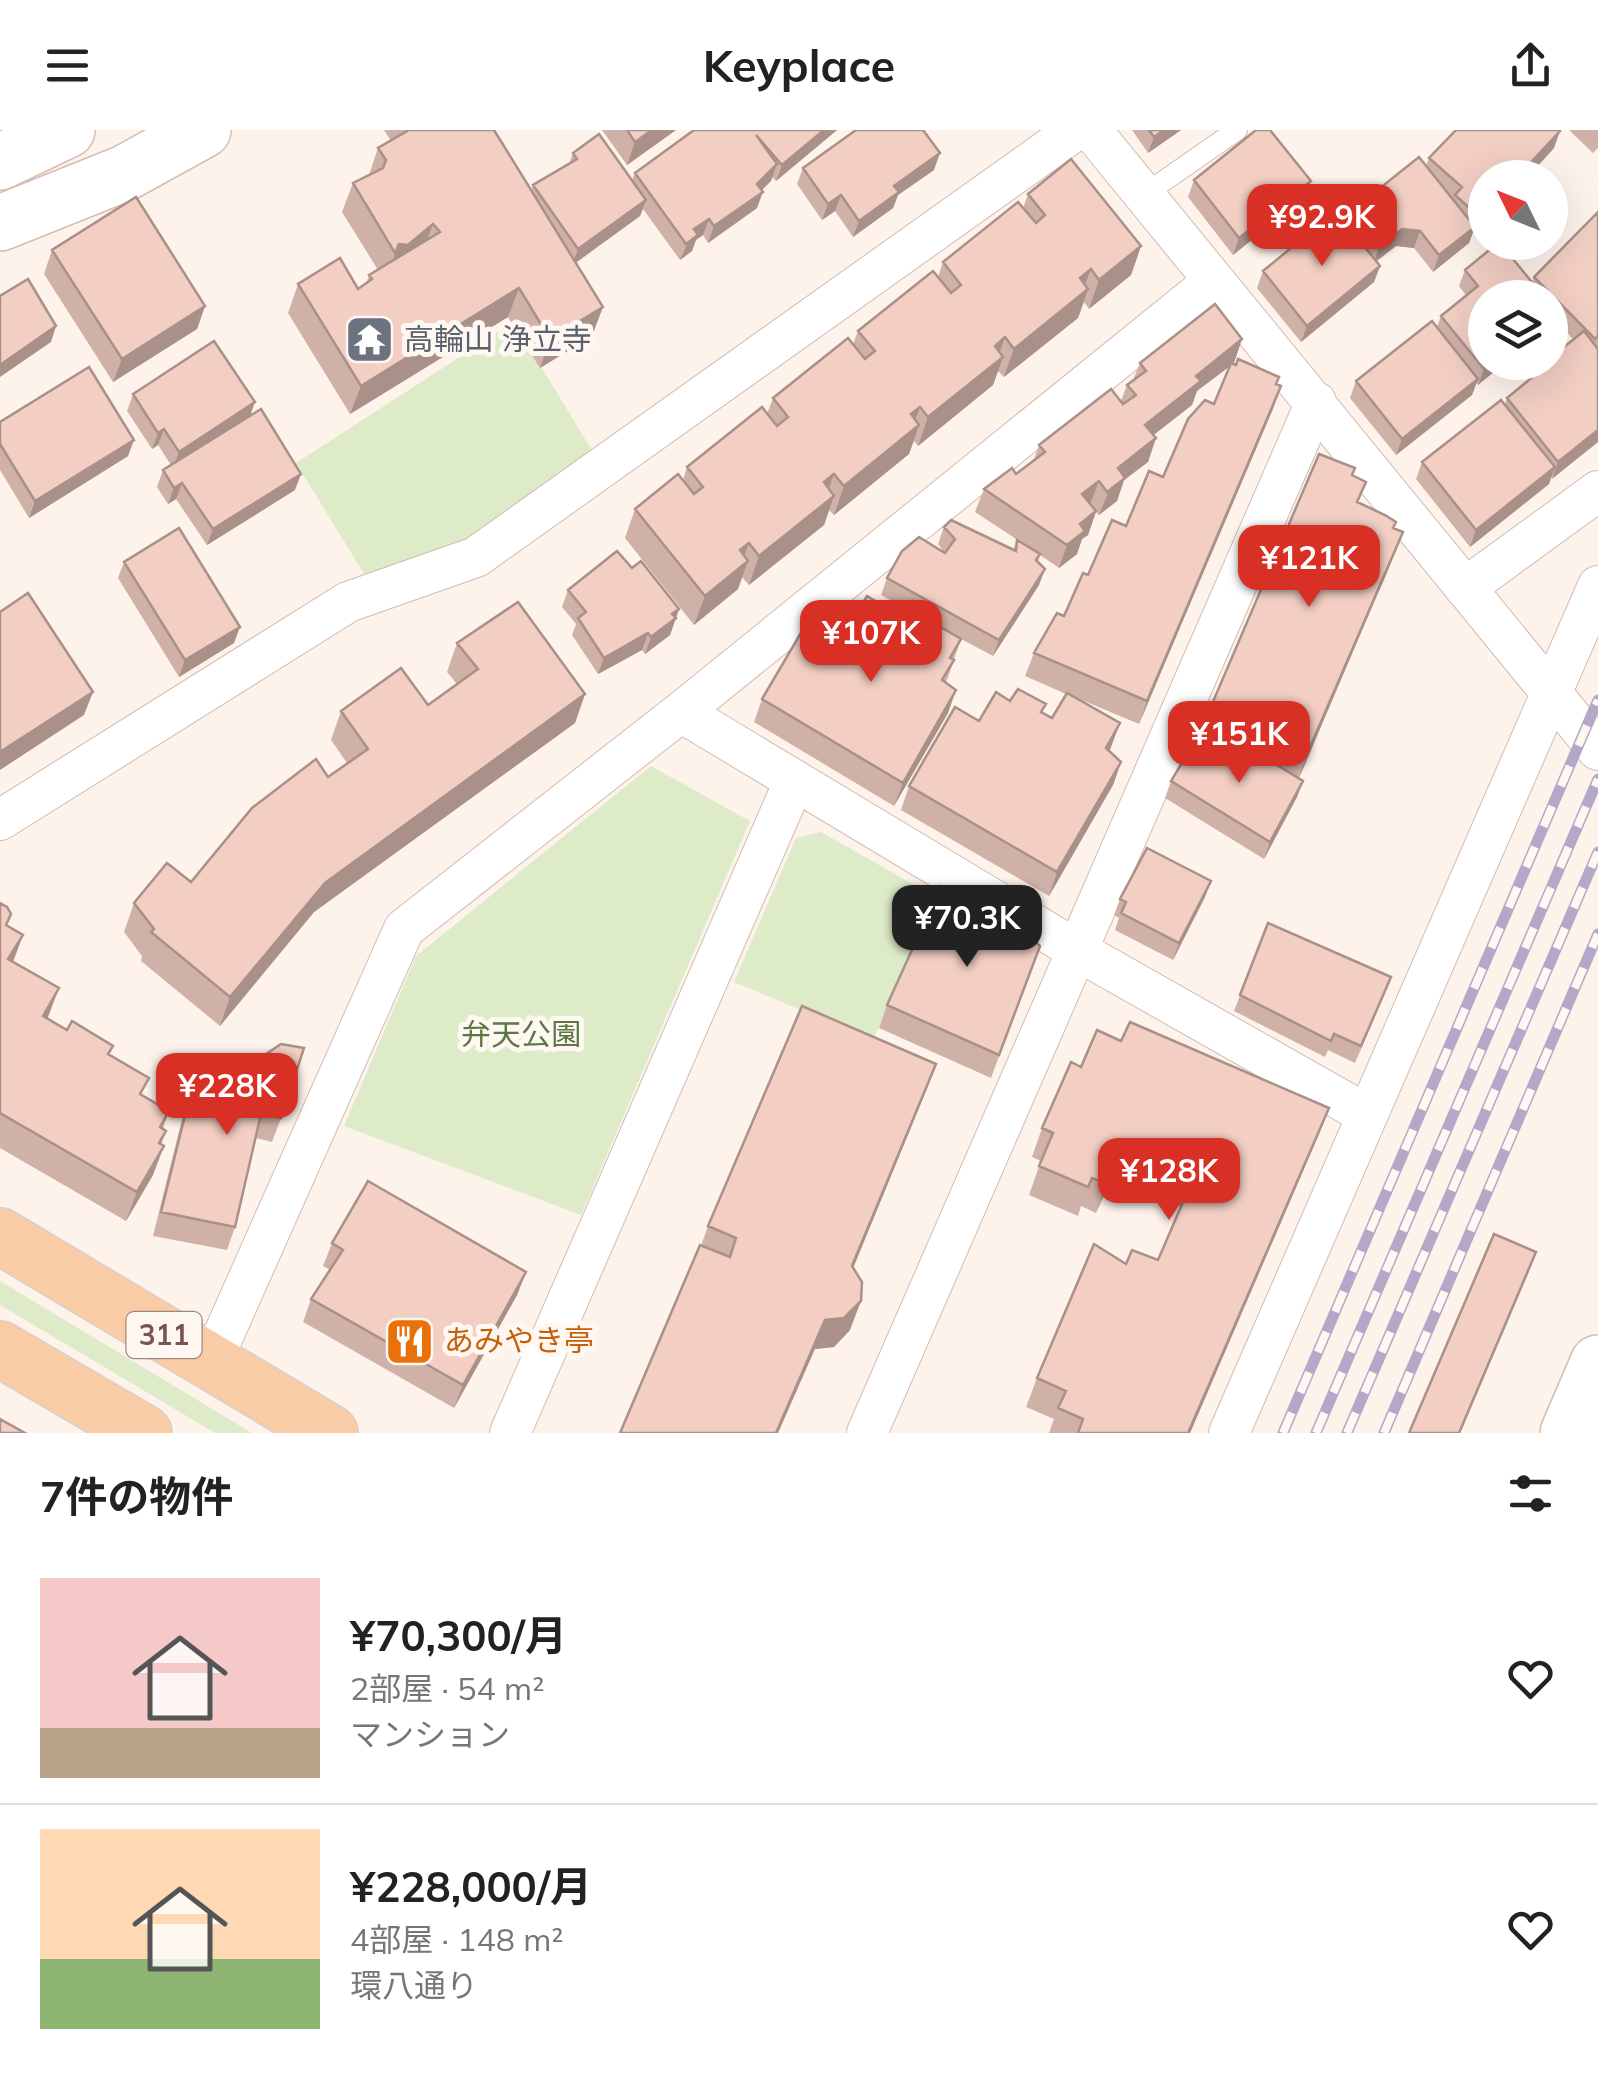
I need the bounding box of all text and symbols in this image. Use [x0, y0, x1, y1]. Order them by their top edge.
text: Keyplace [703, 37, 895, 93]
icon: menu [40, 38, 95, 93]
icon: share [1503, 38, 1558, 93]
north arrow [1468, 160, 1568, 260]
map controls [1468, 160, 1568, 380]
pin: ¥92.9K [1241, 184, 1403, 269]
text: ¥92.9K [1269, 196, 1375, 236]
button: layers [1468, 280, 1568, 380]
temple icon: 高輪山 浄立寺 [343, 314, 395, 366]
place label: 高輪山 浄立寺 [404, 320, 592, 358]
pin: ¥121K [1239, 525, 1379, 610]
text: ¥121K [1260, 537, 1358, 577]
pin: ¥107K [801, 600, 941, 685]
text: ¥107K [822, 612, 920, 652]
pin: ¥151K [1169, 701, 1309, 786]
text: ¥151K [1190, 713, 1288, 753]
pin: ¥70.3K [886, 885, 1048, 970]
text: ¥70.3K [914, 897, 1020, 937]
park label: 弁天公園 [461, 1015, 581, 1053]
pin: ¥228K [157, 1053, 297, 1138]
text: ¥228K [178, 1065, 276, 1105]
pin: ¥128K [1099, 1138, 1239, 1223]
text: ¥128K [1120, 1150, 1218, 1190]
road number: 311 [126, 1312, 202, 1358]
restaurant icon: あみやき亭 [383, 1315, 435, 1367]
place label: あみやき亭 [444, 1321, 594, 1359]
icon: filters [1503, 1466, 1558, 1521]
text: 7件の物件 [40, 1470, 233, 1523]
text: ¥70,300/月 [350, 1609, 567, 1662]
icon: home [120, 1618, 240, 1738]
icon: heart [1503, 1651, 1558, 1706]
text: 2部屋 · 54 m² [350, 1668, 544, 1708]
text: マンション [350, 1714, 510, 1754]
text: ¥228,000/月 [350, 1860, 592, 1913]
icon: home [120, 1869, 240, 1989]
icon: heart [1503, 1902, 1558, 1957]
text: 4部屋 · 148 m² [350, 1919, 564, 1959]
text: 環八通り [350, 1965, 478, 2005]

